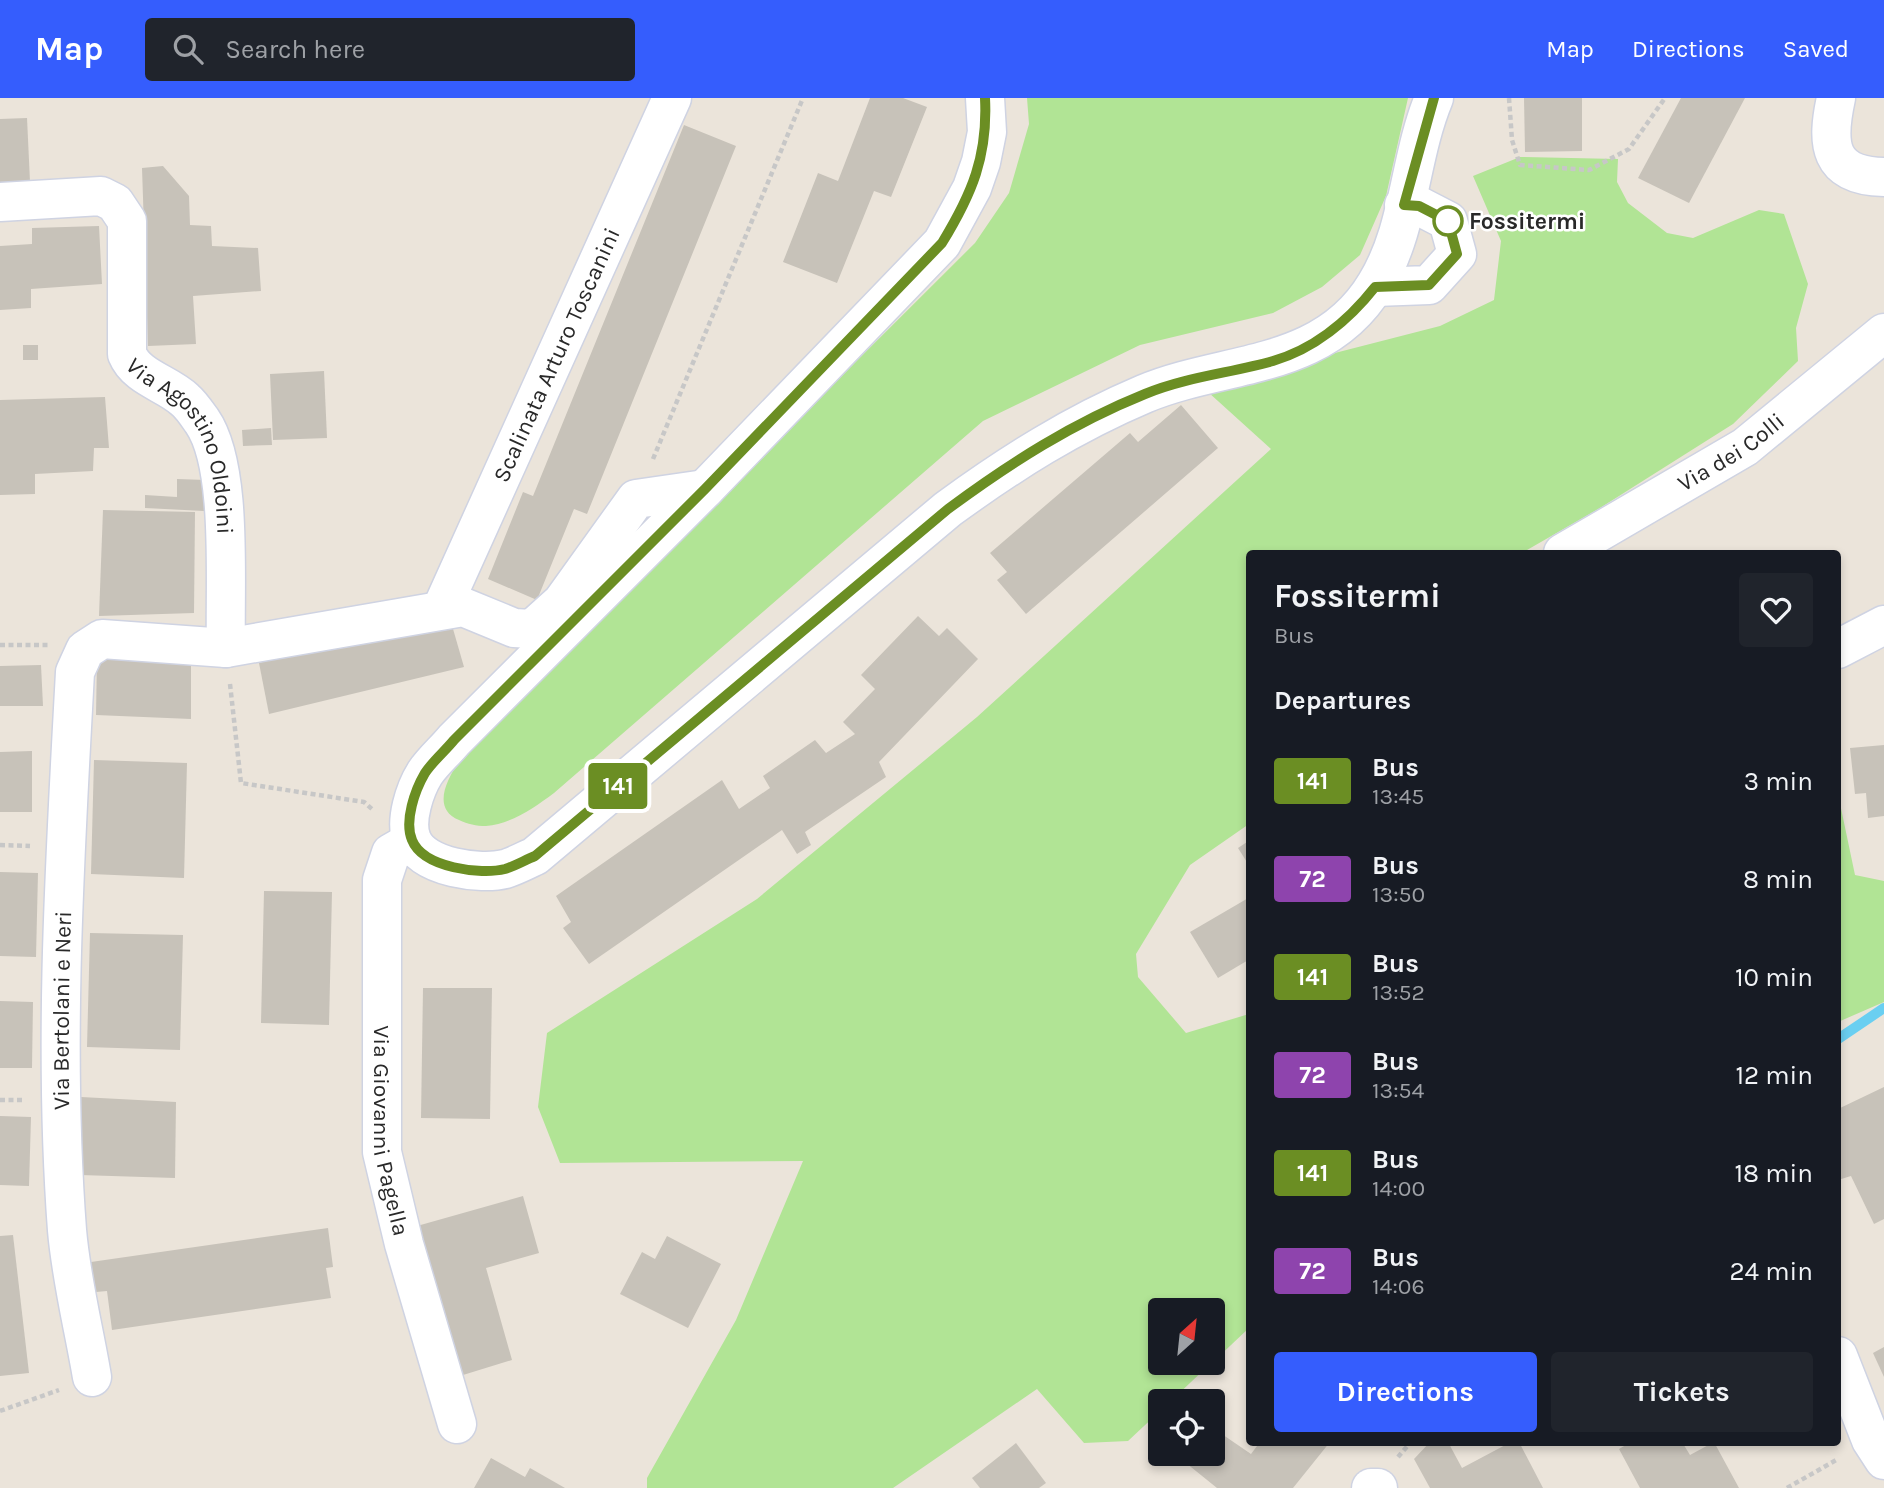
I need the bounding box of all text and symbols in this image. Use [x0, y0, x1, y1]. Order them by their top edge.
search box [145, 18, 635, 81]
text: Map [35, 30, 103, 68]
icon: search [169, 30, 207, 68]
text: Search here [225, 34, 365, 65]
text: Map [1546, 35, 1594, 63]
text: Directions [1632, 35, 1745, 63]
text: Saved [1783, 35, 1849, 63]
marker: Fossitermi [1433, 206, 1463, 236]
place label: Fossitermi [1469, 208, 1585, 235]
street label: Scalinata Arturo Toscanini [487, 223, 625, 486]
street label: Via Agostino Oldoini [120, 352, 239, 535]
street label: Via dei Colli [1673, 407, 1789, 497]
button: heart [1739, 573, 1813, 647]
text: Fossitermi [1274, 577, 1441, 615]
text: Bus [1274, 622, 1314, 649]
text: Departures [1274, 685, 1411, 716]
text: Bus [1372, 752, 1419, 783]
line badge: 141 [578, 763, 658, 809]
text: 3 min [1744, 766, 1813, 797]
text: 141 [1297, 767, 1328, 795]
text: 141 [602, 772, 634, 800]
text: 13:45 [1372, 783, 1424, 810]
text: Bus [1372, 850, 1419, 881]
text: 8 min [1743, 864, 1813, 895]
text: 72 [1299, 865, 1326, 893]
text: 13:50 [1372, 881, 1425, 908]
street label: Via Bertolani e Neri [47, 910, 77, 1110]
text: Bus [1372, 948, 1419, 979]
text: 10 min [1735, 962, 1813, 993]
text: 141 [1297, 963, 1328, 991]
text: 13:52 [1372, 979, 1425, 1006]
street label: Via Giovanni Pagella [368, 1025, 415, 1238]
text: Bus [1372, 1046, 1419, 1077]
text: 12 min [1735, 1060, 1813, 1091]
text: 72 [1299, 1061, 1326, 1089]
text: 13:54 [1372, 1077, 1424, 1104]
text: Bus [1372, 1144, 1419, 1175]
text: 18 min [1734, 1158, 1813, 1189]
text: 141 [1297, 1159, 1328, 1187]
text: 14:00 [1372, 1175, 1425, 1202]
text: Bus [1372, 1242, 1419, 1273]
text: 24 min [1729, 1256, 1813, 1287]
text: 72 [1299, 1257, 1326, 1285]
text: 14:06 [1372, 1273, 1425, 1300]
north arrow [1148, 1298, 1225, 1376]
map controls [1148, 1298, 1225, 1466]
button: Directions [1274, 1352, 1537, 1432]
button: Tickets [1551, 1352, 1813, 1432]
button: locate [1148, 1389, 1225, 1466]

